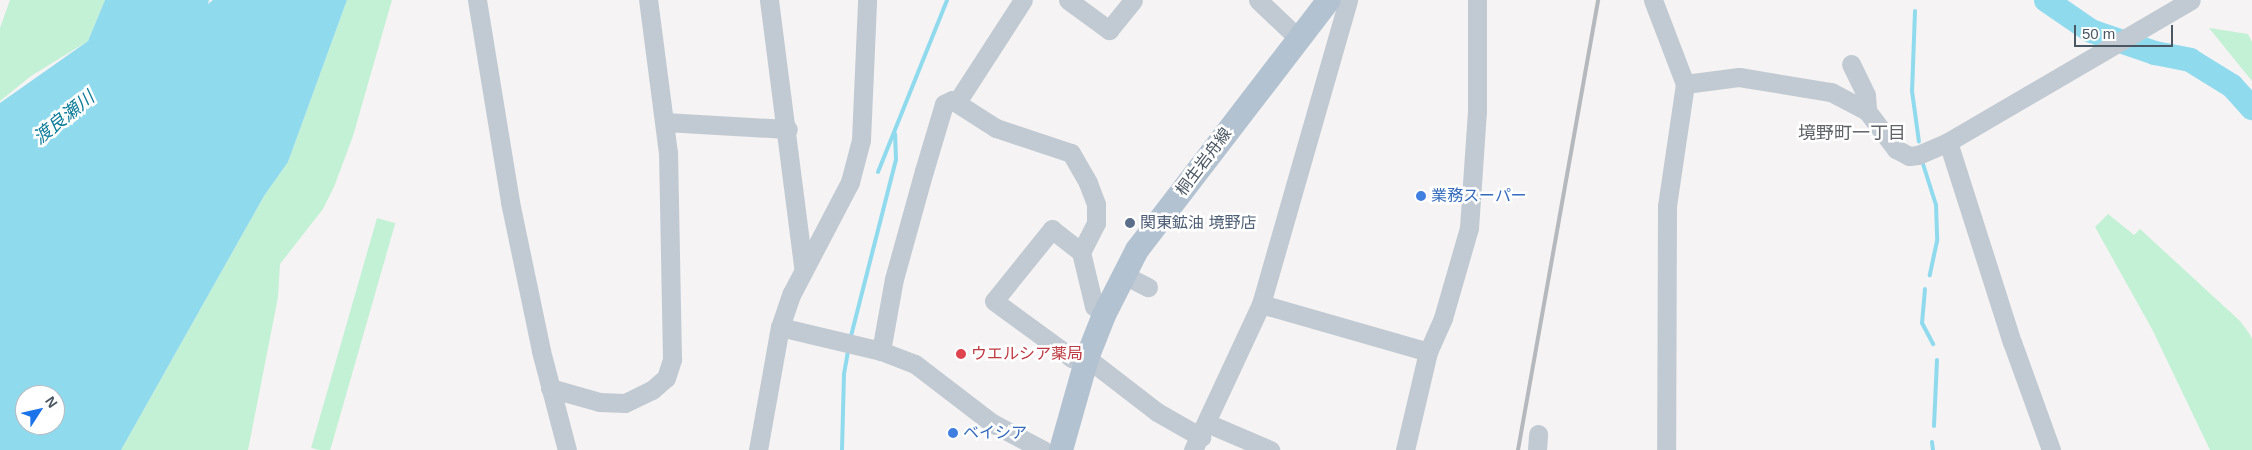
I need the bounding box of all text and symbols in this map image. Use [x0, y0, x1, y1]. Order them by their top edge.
scale bar [2077, 15, 2176, 47]
text: 50 m [2082, 25, 2115, 42]
water label: 渡良瀬川 [29, 87, 99, 149]
district label: 境野町一丁目 [1798, 122, 1906, 144]
street label: 桐生岩舟線 [1172, 124, 1236, 200]
place label: 業務スーパー [1431, 186, 1527, 206]
marker: 業務スーパー [1415, 190, 1427, 202]
place label: 関東鉱油 境野店 [1140, 213, 1256, 233]
marker: 関東鉱油 境野店 [1124, 217, 1136, 229]
place label: ウエルシア薬局 [971, 344, 1083, 364]
marker: ウエルシア薬局 [955, 348, 967, 360]
north arrow [15, 385, 65, 435]
text: N [42, 393, 61, 411]
place label: ベイシア [963, 423, 1027, 443]
marker: ベイシア [947, 427, 959, 439]

